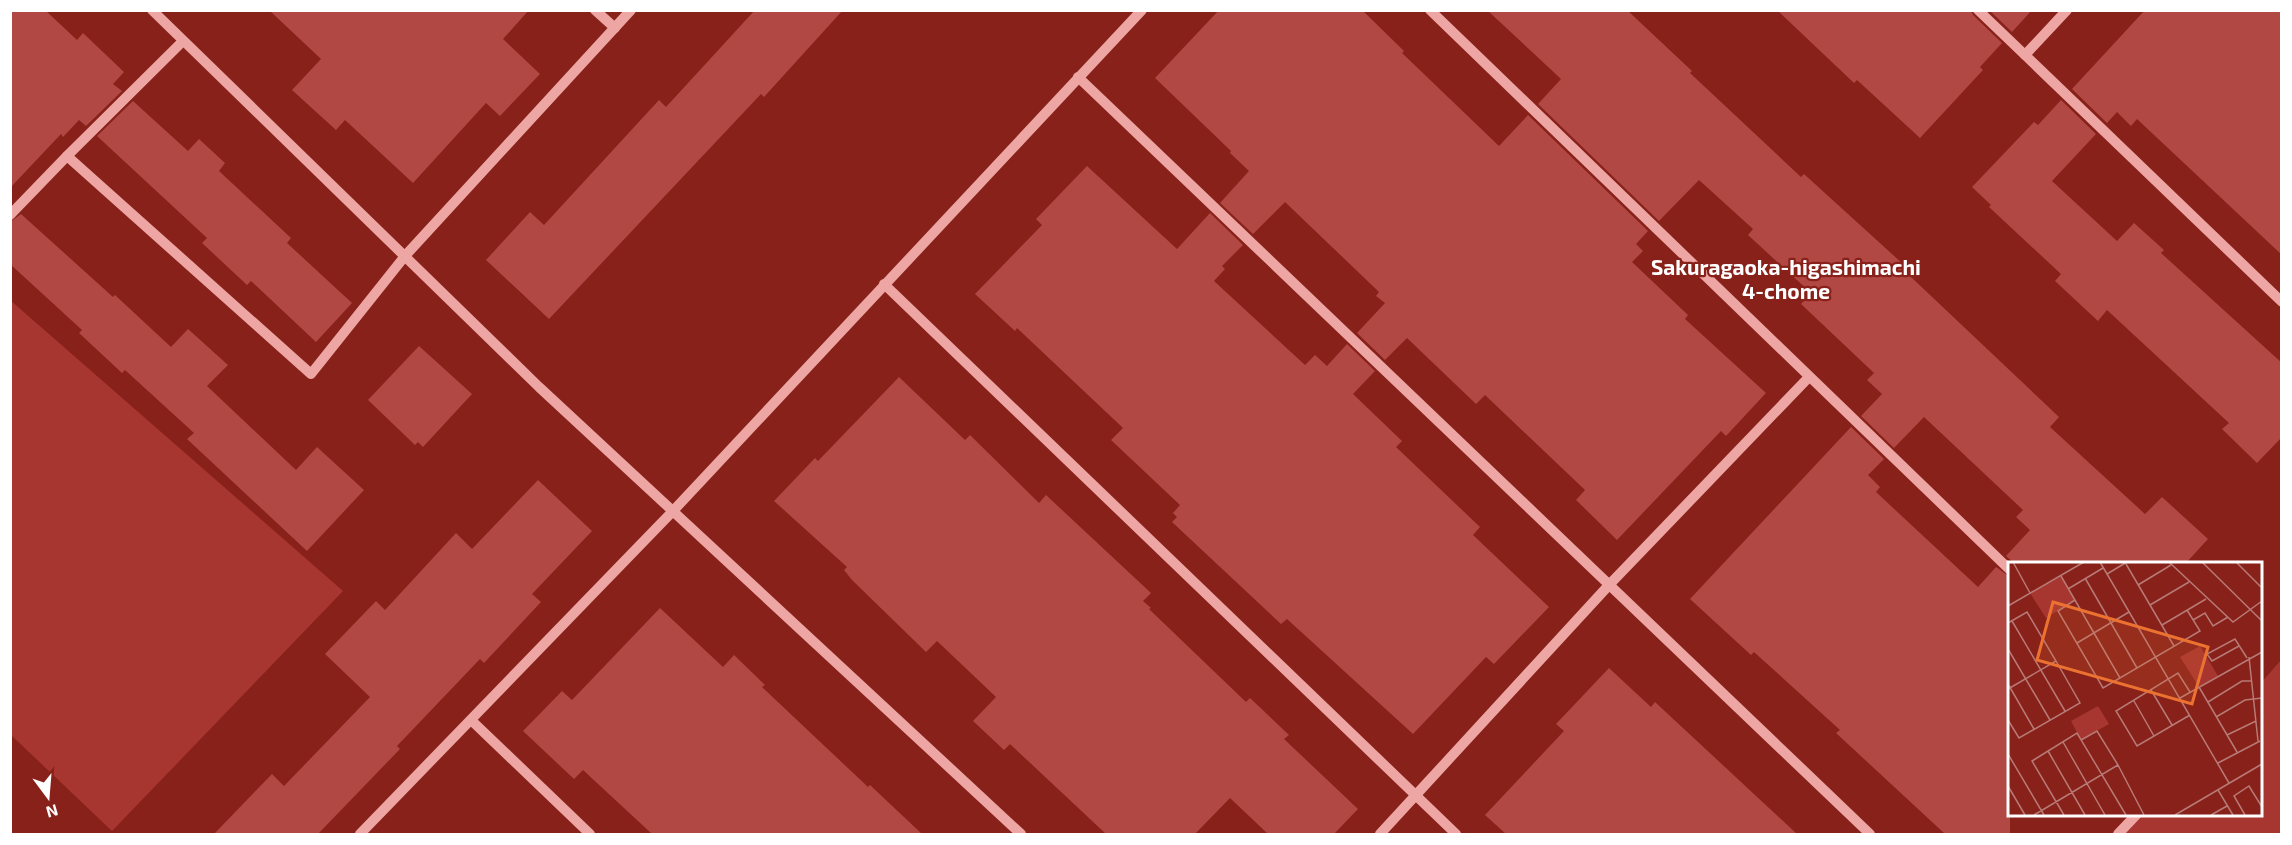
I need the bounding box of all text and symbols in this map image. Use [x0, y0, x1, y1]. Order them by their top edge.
district label: Sakuragaoka-higashimachi 4-chome [1651, 254, 1921, 303]
inset map [2008, 562, 2262, 815]
north arrow [18, 767, 78, 827]
text: N [44, 801, 60, 823]

